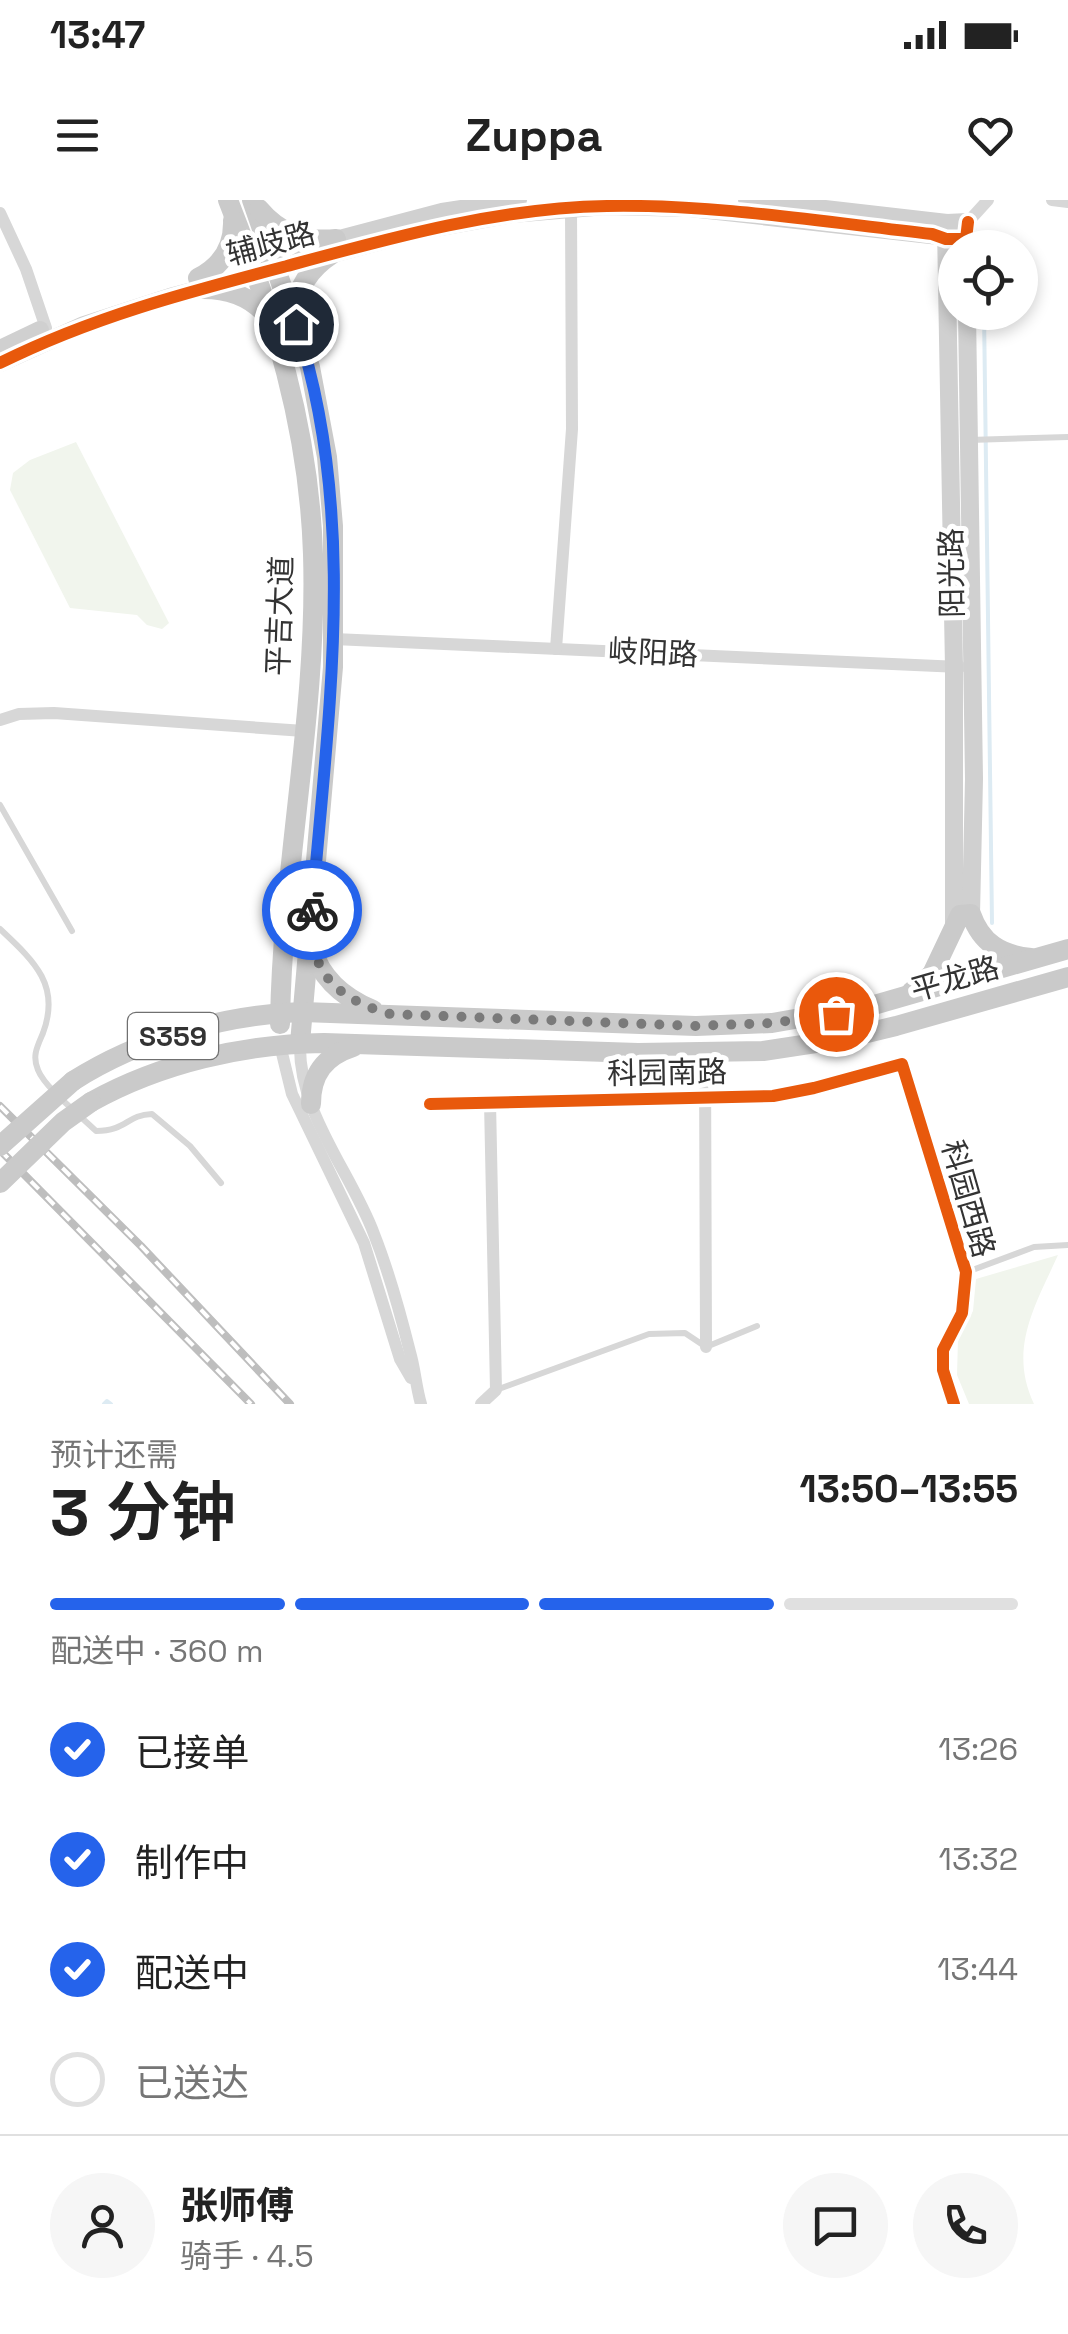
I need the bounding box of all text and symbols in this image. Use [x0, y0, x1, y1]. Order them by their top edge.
text: 13:47 [50, 11, 145, 59]
text: Zuppa [466, 107, 602, 164]
icon: menu [50, 108, 105, 163]
icon: heart [963, 108, 1018, 163]
street label: 辅歧路 [222, 213, 319, 274]
map controls [938, 230, 1038, 330]
button: locate [938, 230, 1038, 330]
pin [254, 282, 339, 367]
icon: home [269, 297, 324, 352]
street label: 阳光路 [931, 528, 972, 618]
street label: 平吉大道 [258, 555, 301, 677]
street label: 岐阳路 [607, 631, 699, 674]
courier [262, 860, 362, 960]
icon: bike [285, 883, 340, 938]
street label: 平龙路 [906, 947, 1003, 1010]
pin [794, 972, 879, 1057]
icon: bag [809, 987, 864, 1042]
road number: S359 [128, 1013, 218, 1059]
street label: 科园南路 [607, 1052, 727, 1093]
street label: 科园西路 [933, 1136, 1004, 1262]
text: 预计还需 [50, 1435, 178, 1475]
text: 13:50–13:55 [800, 1465, 1018, 1513]
text: 3 分钟 [50, 1471, 236, 1554]
text: 配送中 · 360 m [50, 1631, 264, 1671]
icon: check [50, 1722, 105, 1777]
text: 已接单 [135, 1729, 249, 1777]
text: 13:26 [938, 1729, 1018, 1769]
icon: check [50, 1832, 105, 1887]
text: 制作中 [135, 1839, 249, 1887]
text: 13:32 [939, 1839, 1018, 1879]
icon: check [50, 1942, 105, 1997]
text: 配送中 [135, 1949, 249, 1997]
text: 13:44 [937, 1949, 1018, 1989]
text: 已送达 [135, 2059, 249, 2107]
button: person [50, 2173, 155, 2278]
button: chat [783, 2173, 888, 2278]
button: phone [913, 2173, 1018, 2278]
text: 张师傅 [180, 2182, 294, 2230]
text: 骑手 · 4.5 [180, 2236, 314, 2276]

